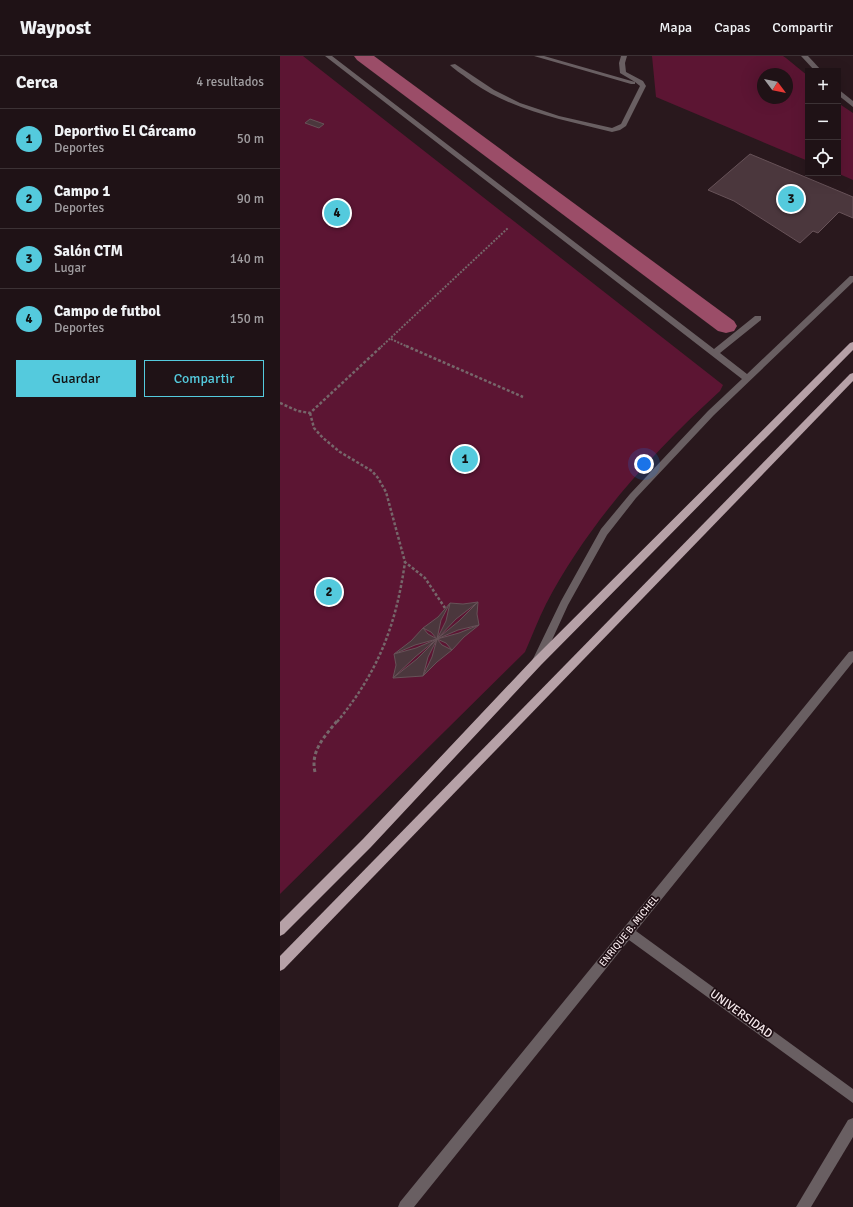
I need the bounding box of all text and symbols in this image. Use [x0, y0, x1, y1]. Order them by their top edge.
text: Waypost [20, 16, 91, 40]
text: Mapa [659, 19, 692, 36]
text: Capas [714, 19, 750, 36]
text: Compartir [772, 19, 833, 36]
north arrow [757, 68, 793, 104]
map controls [805, 68, 841, 176]
button: + [805, 68, 841, 104]
text: Cerca [16, 72, 58, 93]
text: 4 resultados [196, 74, 264, 90]
button: − [805, 104, 841, 140]
text: Deportivo El Cárcamo [54, 122, 196, 140]
text: 1 [25, 131, 33, 147]
text: 50 m [237, 131, 264, 147]
text: Deportes [54, 140, 104, 156]
button: locate [805, 140, 841, 176]
text: Campo 1 [54, 182, 110, 200]
pin: 3 [778, 184, 804, 214]
text: 2 [25, 191, 33, 207]
text: 90 m [237, 191, 264, 207]
pin: 4 [324, 198, 350, 228]
text: Deportes [54, 200, 104, 216]
text: Salón CTM [54, 242, 123, 260]
text: 3 [25, 251, 33, 267]
text: 140 m [230, 251, 264, 267]
text: Lugar [54, 260, 86, 276]
text: Campo de futbol [54, 302, 161, 320]
text: 4 [25, 311, 33, 327]
text: 150 m [230, 311, 264, 327]
text: Deportes [54, 320, 104, 336]
button: Guardar [16, 360, 136, 397]
button: Compartir [144, 360, 264, 397]
pin: 1 [452, 444, 478, 474]
your location [634, 454, 654, 474]
pin: 2 [316, 577, 342, 607]
street label: ENRIQUE B. MICHEL [597, 893, 661, 969]
street label: UNIVERSIDAD [707, 986, 775, 1042]

